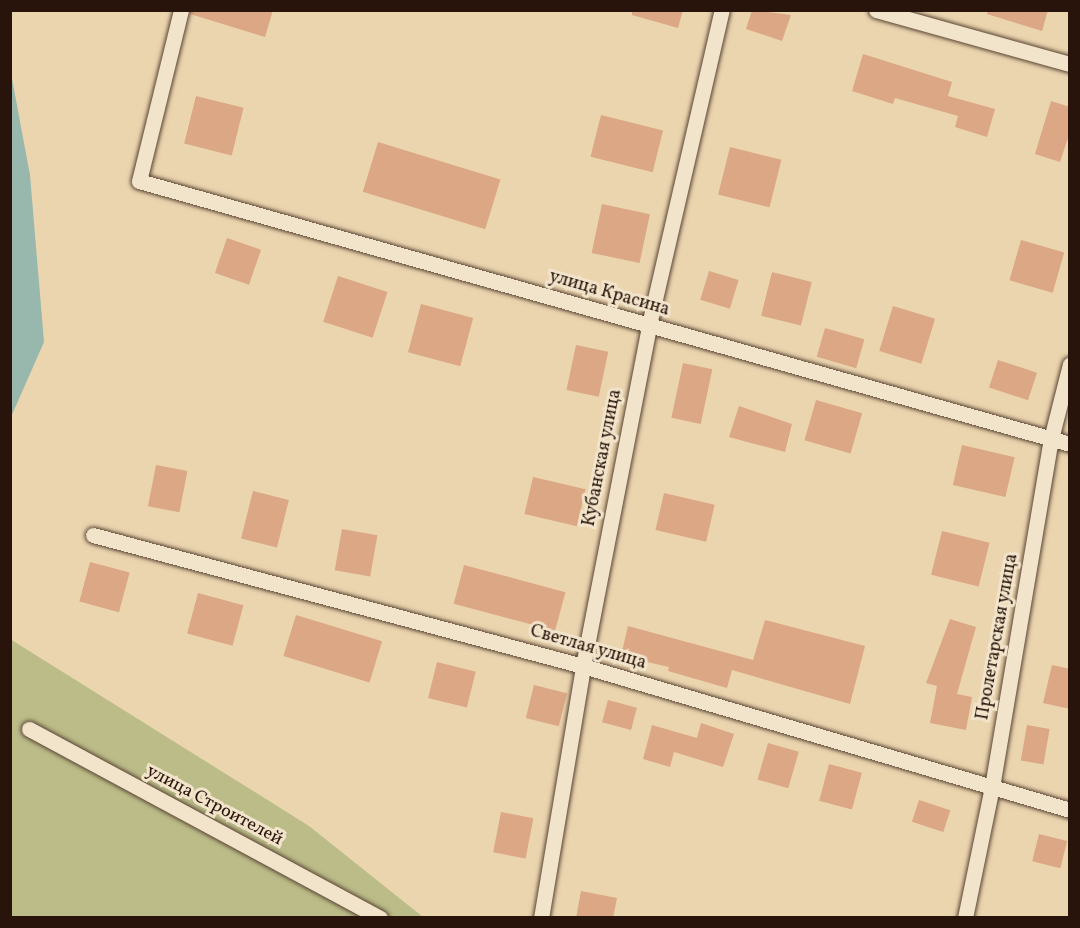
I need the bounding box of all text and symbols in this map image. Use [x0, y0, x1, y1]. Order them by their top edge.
street label: улица Красина [546, 267, 672, 321]
street label: Кубанская улица [579, 387, 627, 529]
street label: Пролетарская улица [973, 552, 1023, 722]
street label: Светлая улица [527, 621, 649, 675]
street label: улица Строителей [142, 761, 286, 851]

